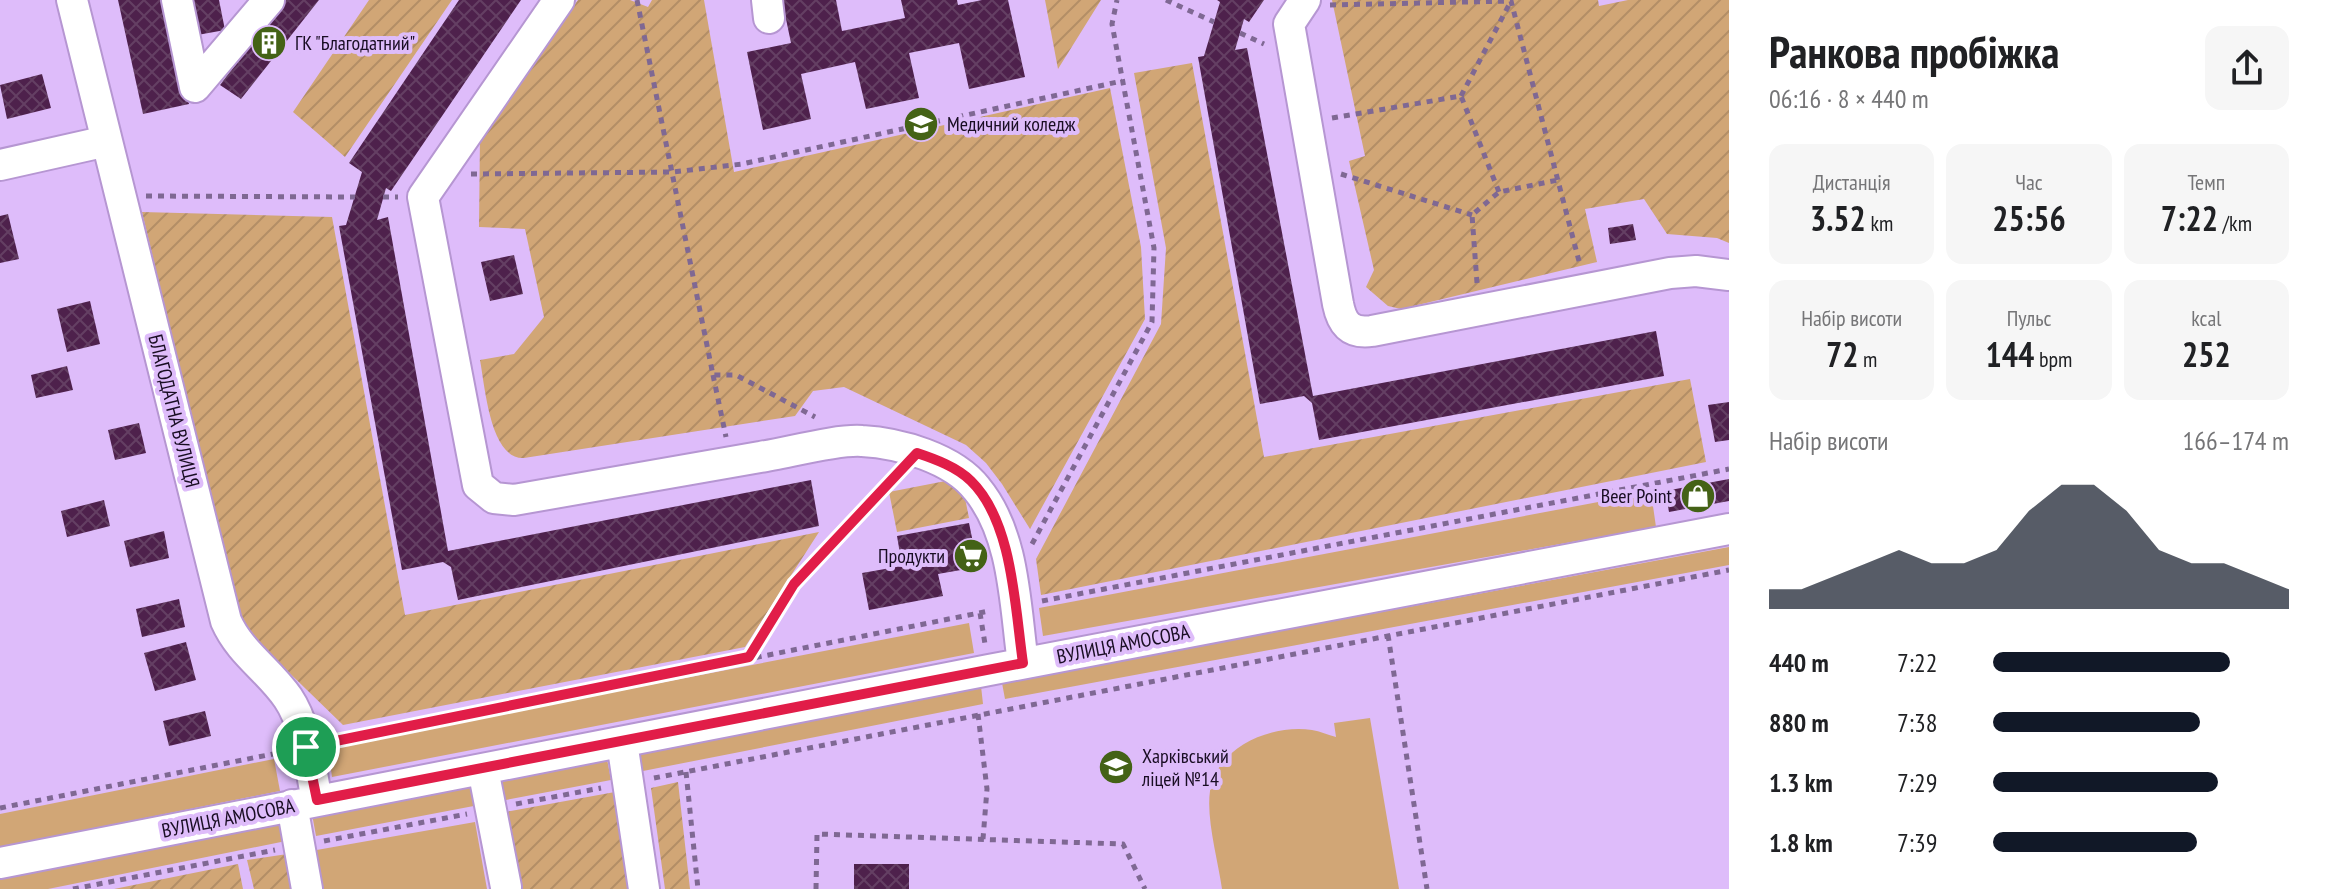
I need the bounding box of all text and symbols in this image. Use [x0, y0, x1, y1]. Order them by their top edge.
text: Ранкова пробіжка [1769, 23, 2060, 80]
building icon: ГК "Благодатний" [250, 24, 288, 62]
button: share [2205, 26, 2289, 110]
place label: ГК "Благодатний" [295, 30, 415, 56]
text: 06:16 · 8 × 440 m [1769, 82, 1929, 115]
school or university icon: Медичний коледж [902, 105, 940, 143]
place label: Медичний коледж [947, 111, 1076, 137]
text: Дистанція [1813, 168, 1890, 196]
text: Час [2015, 168, 2043, 196]
text: Темп [2188, 168, 2225, 196]
text: 3.52 [1810, 196, 1866, 240]
text: 25:56 [1992, 196, 2066, 240]
text: 7:22 [2161, 196, 2218, 240]
text: km [1866, 209, 1893, 237]
text: /km [2218, 209, 2252, 237]
text: Набір висоти [1801, 304, 1902, 332]
text: Пульс [2007, 304, 2051, 332]
text: kcal [2191, 304, 2221, 332]
street label: БЛАГОДАТНА ВУЛИЦЯ [142, 332, 206, 490]
text: 72 [1826, 332, 1858, 376]
text: 144 [1986, 332, 2034, 376]
text: 252 [2182, 332, 2231, 376]
text: m [1858, 345, 1877, 373]
text: bpm [2034, 345, 2072, 373]
text: Набір висоти [1769, 424, 1888, 457]
text: 166–174 m [2183, 424, 2289, 457]
shop icon: Beer Point [1679, 477, 1717, 515]
place label: Beer Point [1601, 483, 1672, 509]
supermarket icon: Продукти [952, 537, 990, 575]
place label: Продукти [878, 543, 945, 569]
street label: ВУЛИЦЯ АМОСОВА [1054, 618, 1192, 670]
text: 440 m [1769, 646, 1829, 679]
text: 7:22 [1897, 646, 1937, 679]
text: 880 m [1769, 706, 1829, 739]
text: 7:38 [1897, 706, 1937, 739]
pin [272, 713, 340, 781]
icon: arrive [284, 725, 328, 769]
place label: Харківський ліцей №14 [1141, 743, 1229, 792]
school or university icon: Харківський ліцей №14 [1097, 748, 1135, 786]
text: 1.3 km [1769, 766, 1833, 799]
text: 7:29 [1897, 766, 1937, 799]
street label: ВУЛИЦЯ АМОСОВА [159, 792, 297, 844]
text: 1.8 km [1769, 826, 1833, 859]
text: 7:39 [1897, 826, 1937, 859]

